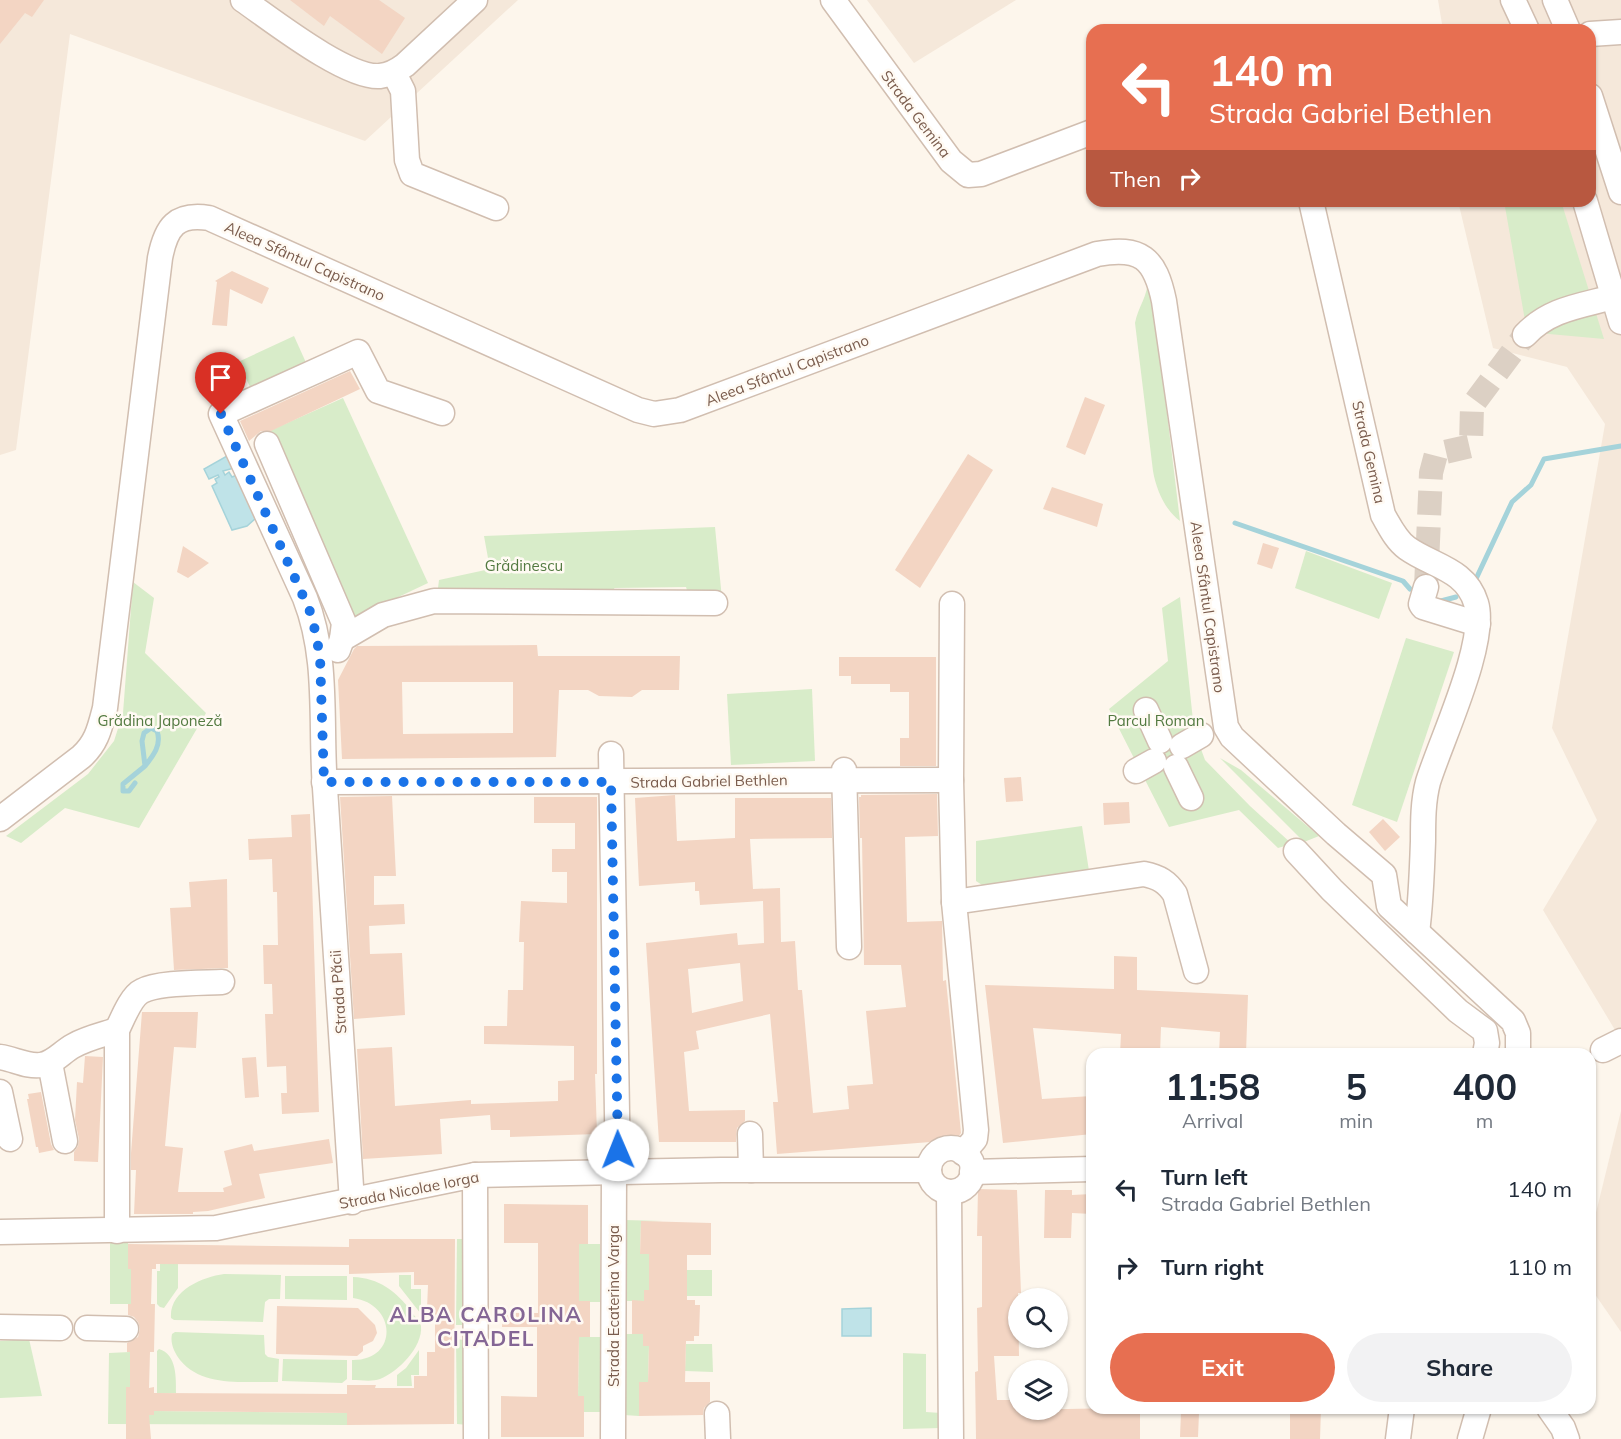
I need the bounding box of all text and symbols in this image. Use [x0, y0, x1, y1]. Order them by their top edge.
text: 140 m [1209, 44, 1334, 97]
icon: left [1110, 48, 1188, 126]
street label: Strada Gemina [877, 67, 955, 161]
text: Strada Gabriel Bethlen [1209, 96, 1492, 130]
icon: right [1173, 162, 1206, 195]
text: Then [1110, 165, 1161, 193]
street label: Aleea Sfântul Capistrano [222, 217, 388, 305]
street label: Aleea Sfântul Capistrano [703, 330, 871, 410]
pin [195, 352, 246, 414]
icon: arrive [204, 361, 237, 394]
street label: Strada Gemina [1348, 399, 1390, 505]
street label: Aleea Sfântul Capistrano [1187, 520, 1229, 694]
park label: Grădinescu [485, 556, 563, 575]
park label: Grădina Japoneză [98, 711, 222, 730]
park label: Parcul Roman [1107, 711, 1205, 730]
street label: Strada Gabriel Bethlen [630, 770, 788, 792]
street label: Strada Păcii [326, 949, 350, 1035]
text: 11:58 [1165, 1064, 1260, 1109]
text: 5 [1345, 1064, 1367, 1109]
text: 400 [1452, 1064, 1517, 1109]
text: Arrival [1182, 1108, 1243, 1133]
text: min [1339, 1108, 1373, 1133]
text: m [1476, 1108, 1493, 1133]
position arrow [586, 1118, 650, 1182]
text: Turn left [1161, 1163, 1248, 1191]
street label: Strada Nicolae Iorga [338, 1167, 480, 1213]
icon: left [1110, 1173, 1143, 1206]
text: 140 m [1507, 1175, 1572, 1203]
text: Strada Gabriel Bethlen [1161, 1191, 1371, 1216]
street label: Strada Ecaterina Varga [604, 1225, 623, 1387]
icon: right [1110, 1251, 1143, 1284]
text: Turn right [1161, 1253, 1264, 1281]
text: 110 m [1507, 1253, 1572, 1281]
map controls [1008, 1288, 1068, 1420]
button: search [1008, 1288, 1068, 1348]
district label: ALBA CAROLINA CITADEL [389, 1301, 583, 1351]
button: Exit [1110, 1333, 1335, 1402]
button: Share [1347, 1333, 1572, 1402]
button: layers [1008, 1360, 1068, 1420]

